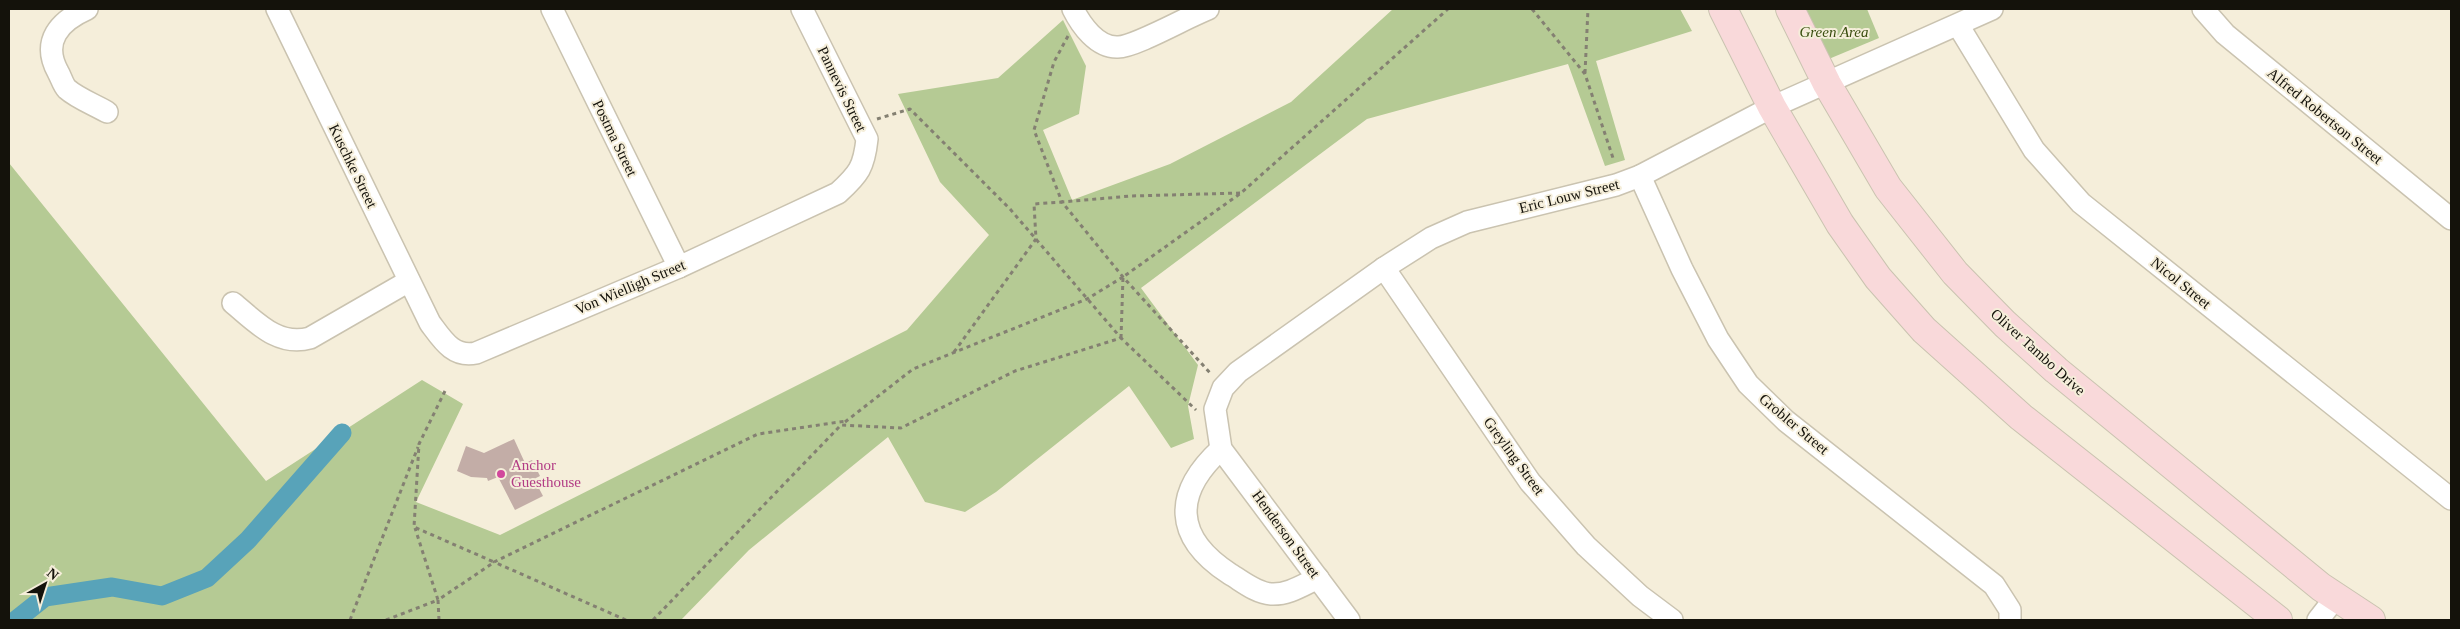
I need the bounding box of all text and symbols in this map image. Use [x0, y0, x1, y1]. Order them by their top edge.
park label: Green Area [1799, 24, 1869, 40]
street label: Pannevis Street [814, 44, 870, 135]
street label: Alfred Robertson Street [2264, 65, 2386, 168]
street label: Postma Street [590, 97, 641, 180]
street label: Kuschke Street [326, 121, 381, 211]
street label: Eric Louw Street [1517, 176, 1621, 216]
street label: Nicol Street [2148, 254, 2215, 312]
street label: Von Wielligh Street [573, 256, 688, 317]
street label: Oliver Tambo Drive [1988, 306, 2089, 399]
street label: Grobler Street [1756, 390, 1832, 458]
street label: Greyling Street [1480, 414, 1548, 499]
place label: Anchor Guesthouse [511, 457, 581, 490]
marker: Anchor Guesthouse [495, 468, 507, 480]
street label: Henderson Street [1249, 487, 1323, 581]
north arrow [20, 559, 70, 609]
text: N [44, 565, 62, 583]

